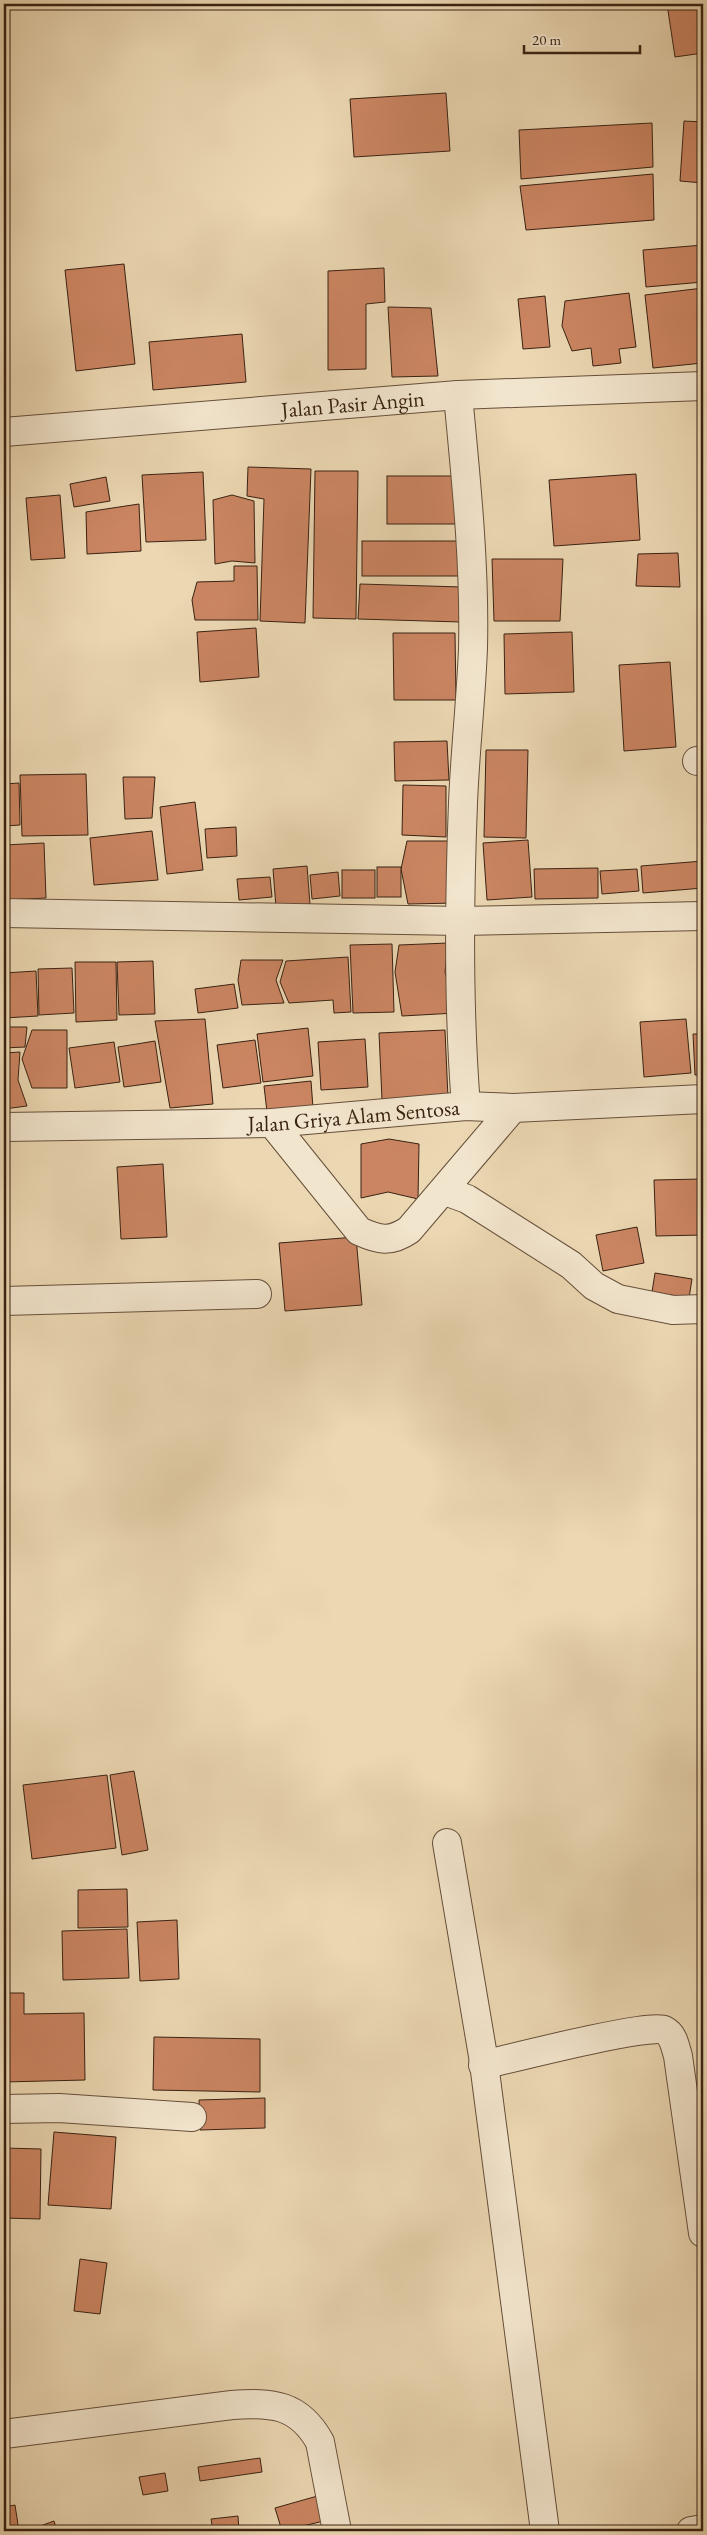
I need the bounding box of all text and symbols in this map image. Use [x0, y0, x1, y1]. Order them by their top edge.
scale bar [524, 22, 641, 54]
text: 20 m [532, 30, 561, 49]
street label: Jalan Pasir Angin [278, 384, 426, 425]
street label: Jalan Griya Alam Sentosa [245, 1093, 461, 1138]

